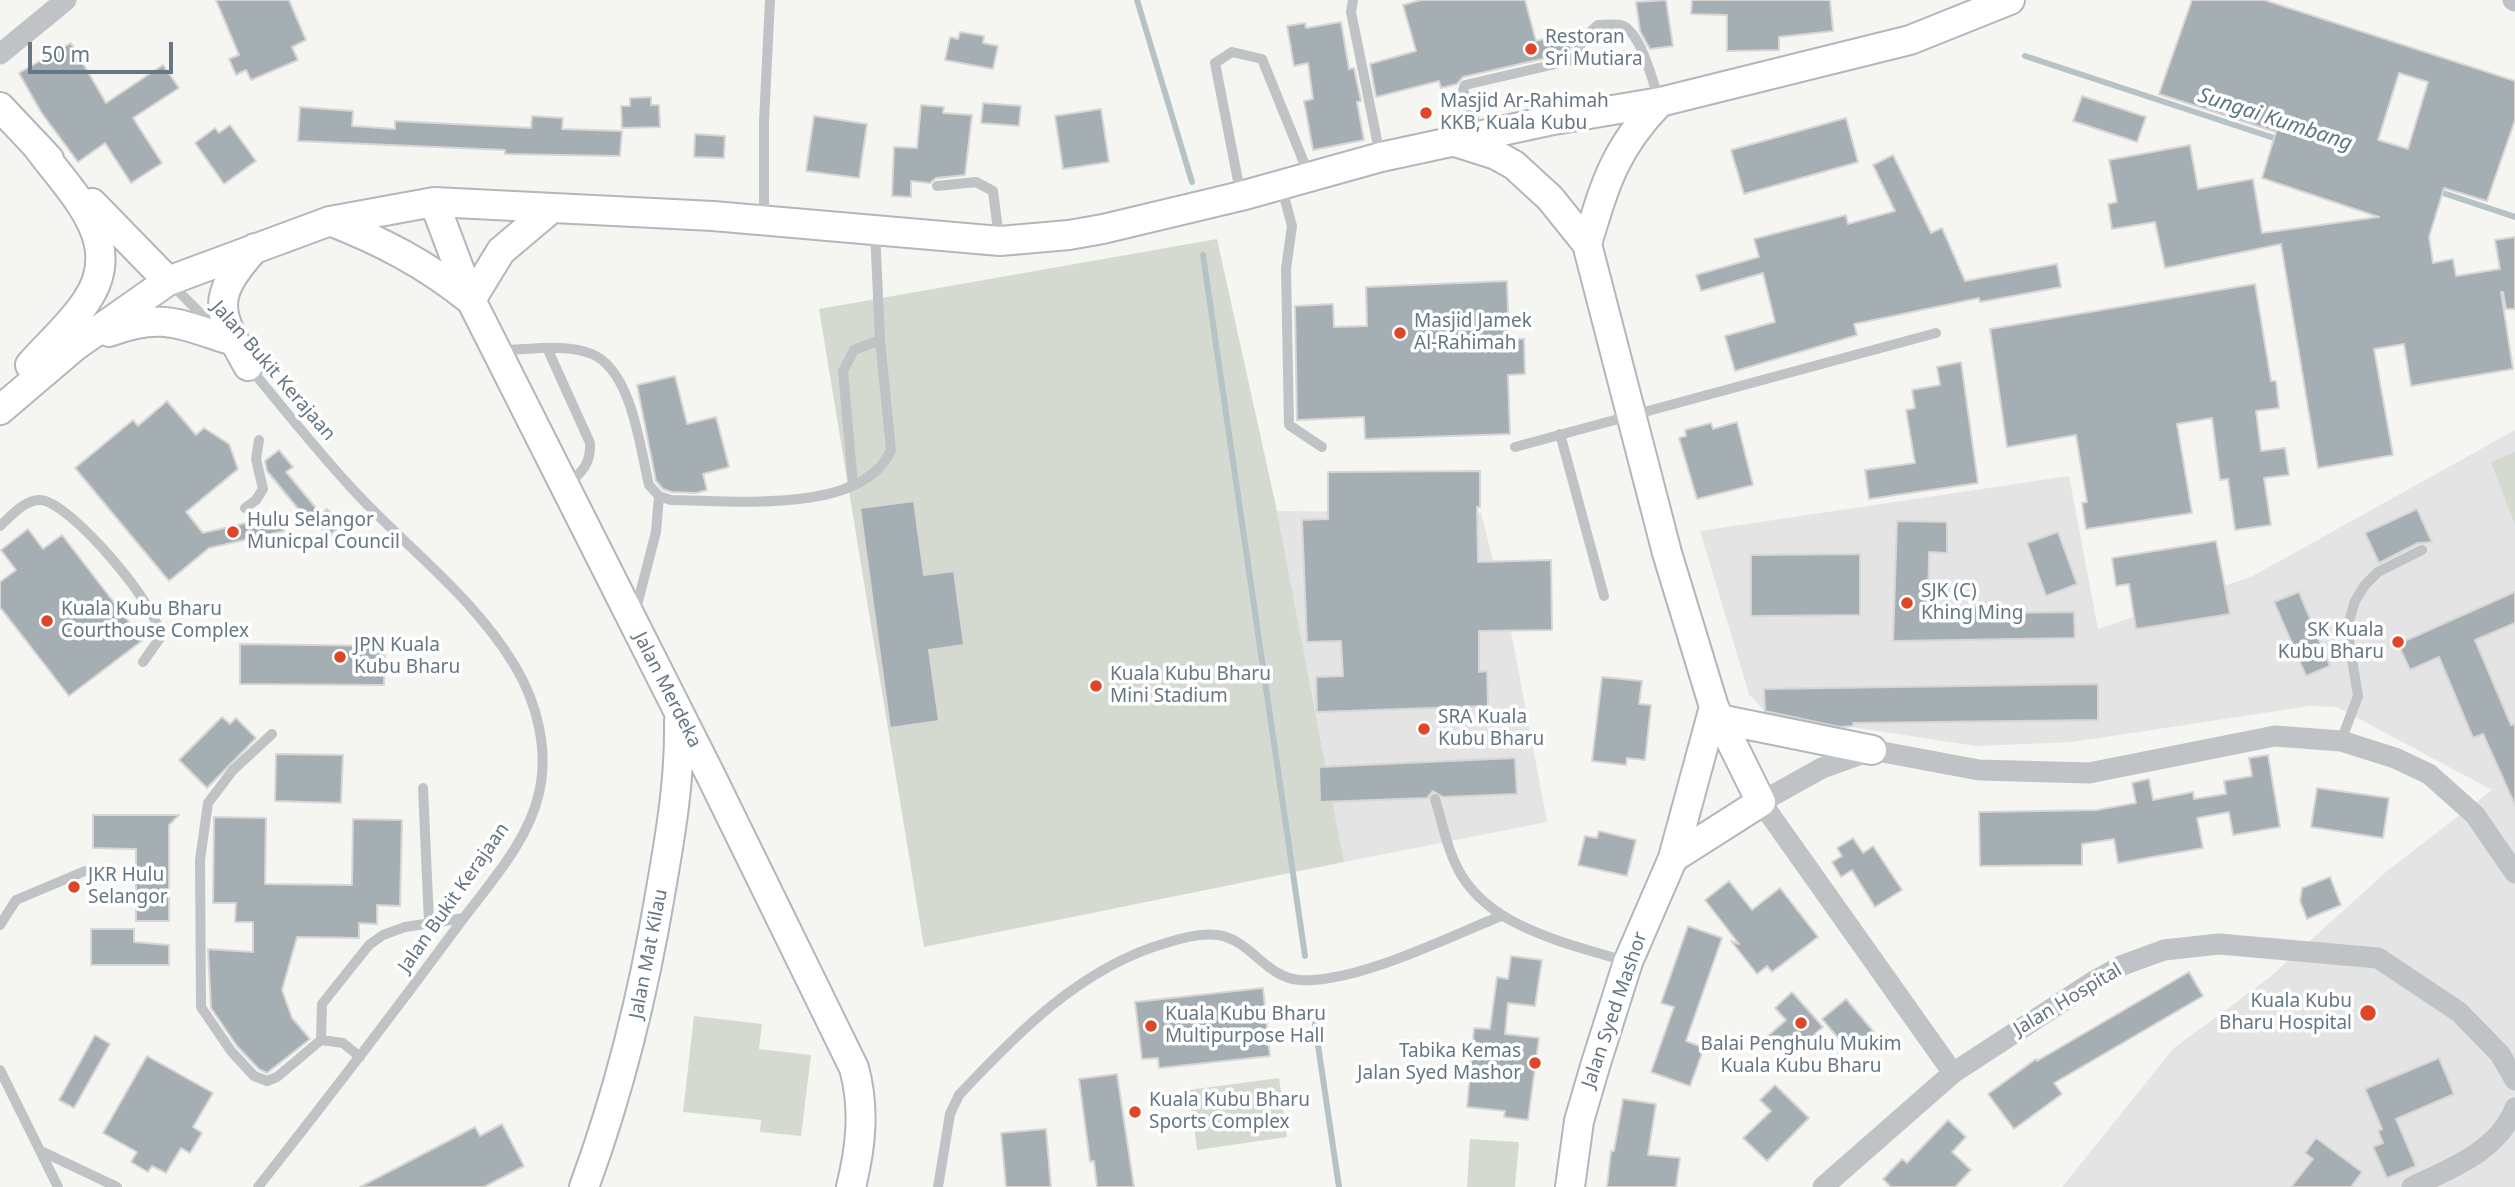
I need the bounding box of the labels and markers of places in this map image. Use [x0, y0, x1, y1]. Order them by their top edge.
place label: Restoran Sri Mutiara [1545, 27, 1643, 71]
marker: Restoran Sri Mutiara [1523, 41, 1539, 57]
place label: Masjid Ar-Rahimah KKB, Kuala Kubu [1440, 91, 1609, 135]
marker: Masjid Ar-Rahimah KKB, Kuala Kubu [1418, 105, 1434, 121]
place label: Masjid Jamek Al-Rahimah [1414, 311, 1532, 355]
marker: Masjid Jamek Al-Rahimah [1392, 325, 1408, 341]
place label: Hulu Selangor Municpal Council [247, 510, 400, 554]
marker: Hulu Selangor Municpal Council [225, 524, 241, 540]
place label: SJK (C) Khing Ming [1921, 581, 2023, 625]
marker: SJK (C) Khing Ming [1899, 595, 1915, 611]
place label: Kuala Kubu Bharu Courthouse Complex [61, 599, 249, 643]
marker: Kuala Kubu Bharu Courthouse Complex [39, 613, 55, 629]
place label: SK Kuala Kubu Bharu [2278, 620, 2384, 664]
marker: SK Kuala Kubu Bharu [2390, 634, 2406, 650]
place label: JPN Kuala Kubu Bharu [354, 635, 460, 679]
marker: JPN Kuala Kubu Bharu [332, 649, 348, 665]
place label: Kuala Kubu Bharu Mini Stadium [1110, 664, 1271, 708]
marker: Kuala Kubu Bharu Mini Stadium [1088, 678, 1104, 694]
place label: SRA Kuala Kubu Bharu [1438, 707, 1544, 751]
marker: SRA Kuala Kubu Bharu [1416, 721, 1432, 737]
place label: JKR Hulu Selangor [88, 865, 167, 909]
marker: JKR Hulu Selangor [66, 879, 82, 895]
place label: Kuala Kubu Bharu Hospital [2219, 991, 2352, 1035]
marker: Kuala Kubu Bharu Hospital [2358, 1003, 2378, 1023]
place label: Kuala Kubu Bharu Multipurpose Hall [1165, 1004, 1326, 1048]
marker: Balai Penghulu Mukim Kuala Kubu Bharu [1793, 1015, 1809, 1031]
marker: Kuala Kubu Bharu Multipurpose Hall [1143, 1018, 1159, 1034]
place label: Balai Penghulu Mukim Kuala Kubu Bharu [1701, 1034, 1901, 1078]
place label: Tabika Kemas Jalan Syed Mashor [1357, 1041, 1521, 1085]
marker: Tabika Kemas Jalan Syed Mashor [1527, 1055, 1543, 1071]
place label: Kuala Kubu Bharu Sports Complex [1149, 1090, 1310, 1134]
marker: Kuala Kubu Bharu Sports Complex [1127, 1104, 1143, 1120]

